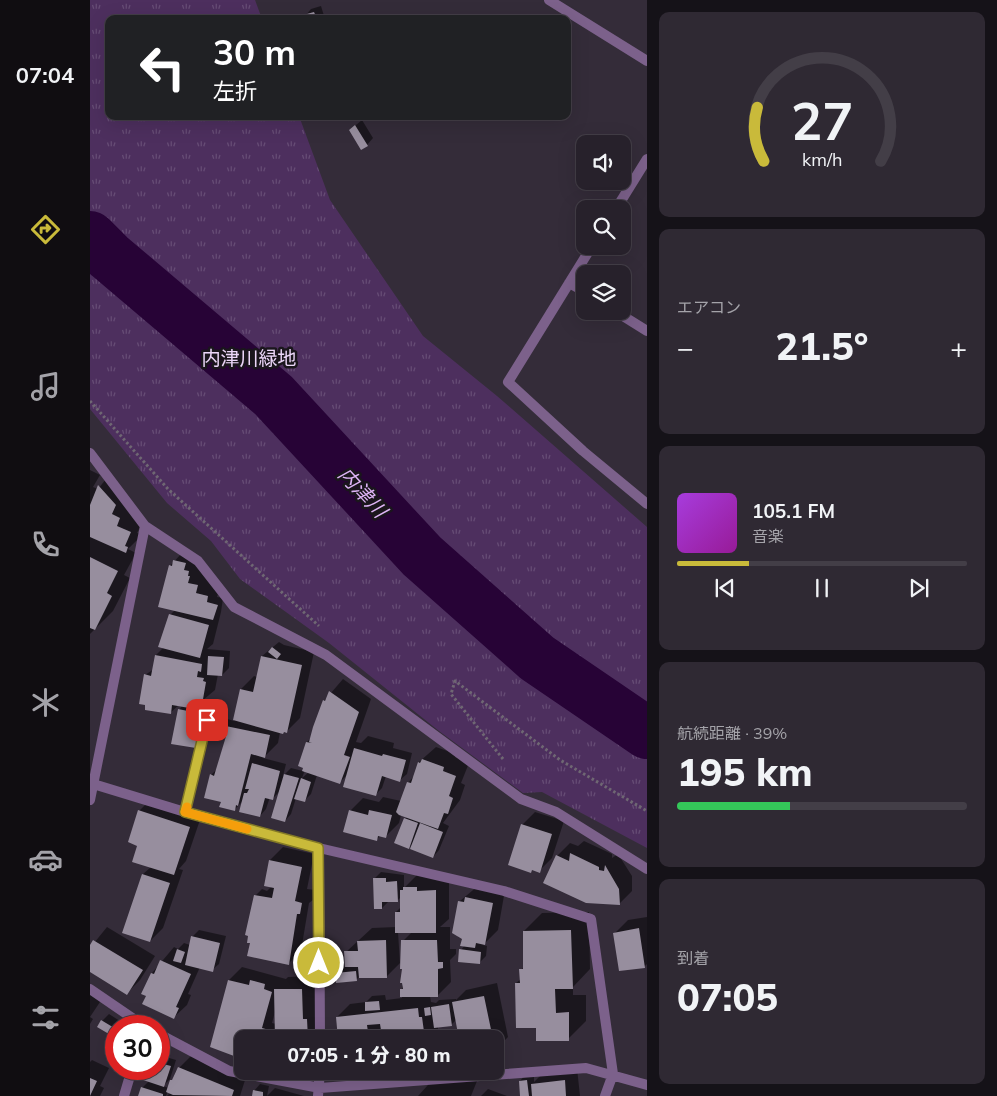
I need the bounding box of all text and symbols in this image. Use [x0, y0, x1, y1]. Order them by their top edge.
text: 30 m [213, 30, 296, 74]
icon: left [130, 35, 195, 100]
text: 07:04 [16, 61, 74, 89]
text: 左折 [213, 77, 257, 105]
text: 27 [791, 88, 853, 153]
map controls [576, 135, 631, 320]
button: sound [576, 135, 631, 190]
text: km/h [802, 148, 842, 170]
button: search [576, 200, 631, 255]
icon: directions [28, 212, 63, 247]
button: layers [576, 265, 631, 320]
text: エアコン [677, 297, 741, 317]
text: 21.5° [776, 322, 868, 370]
text: − [677, 330, 694, 365]
text: + [950, 330, 967, 365]
park label: 内津川緑地 [201, 346, 297, 370]
icon: music [28, 369, 63, 404]
water label: 内津川 [333, 462, 394, 524]
text: 105.1 FM [752, 499, 835, 523]
text: 音楽 [752, 526, 784, 546]
icon: phone [28, 527, 63, 562]
icon: previous [711, 574, 739, 602]
icon: pause [808, 574, 836, 602]
icon: next [905, 574, 933, 602]
icon: climate [28, 685, 63, 720]
pin [186, 699, 228, 741]
icon: arrive [193, 706, 221, 734]
text: 航続距離 · 39% [677, 723, 787, 743]
text: 195 km [677, 748, 813, 796]
icon: car [28, 842, 63, 877]
position arrow [292, 936, 344, 988]
text: 到着 [677, 948, 709, 968]
text: 07:05 [677, 973, 778, 1021]
icon: filters [28, 1000, 63, 1035]
speed limit sign: 30 [105, 1015, 170, 1080]
text: 07:05 · 1 分 · 80 m [287, 1043, 451, 1067]

